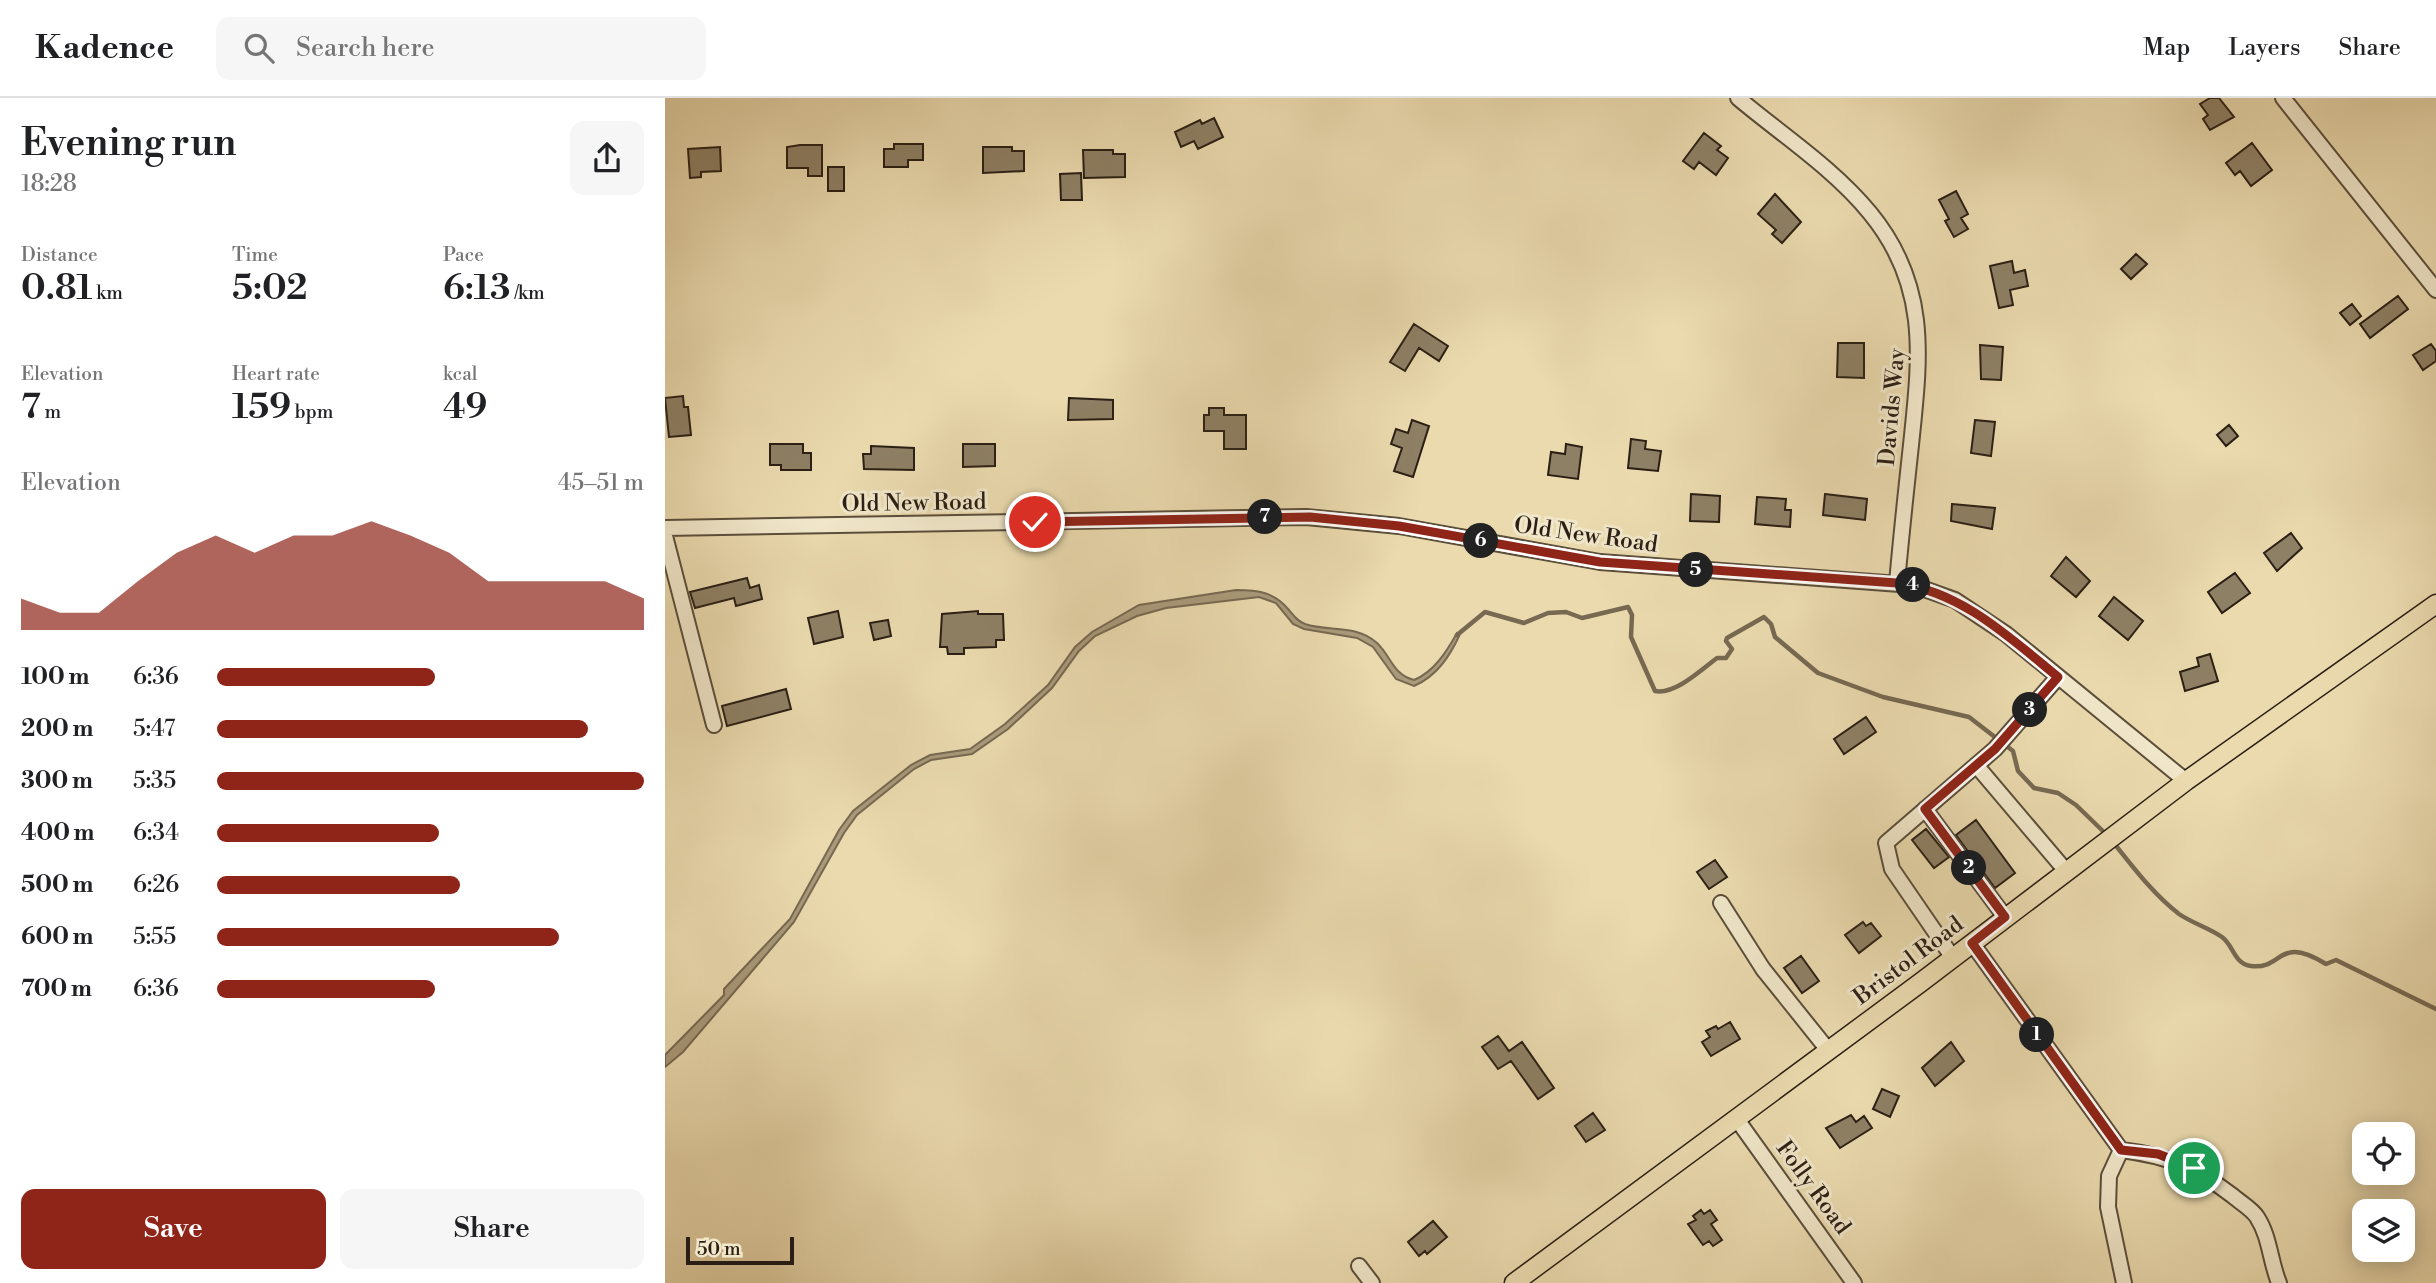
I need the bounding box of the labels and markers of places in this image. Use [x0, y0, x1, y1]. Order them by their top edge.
pin [1005, 492, 1065, 552]
pin: 7 [1247, 500, 1283, 534]
pin: 6 [1463, 524, 1499, 558]
pin: 5 [1679, 552, 1713, 588]
pin: 4 [1895, 568, 1931, 602]
pin: 3 [2013, 692, 2047, 728]
pin: 2 [1951, 850, 1987, 886]
pin: 1 [2019, 1018, 2055, 1052]
pin [2164, 1138, 2224, 1198]

